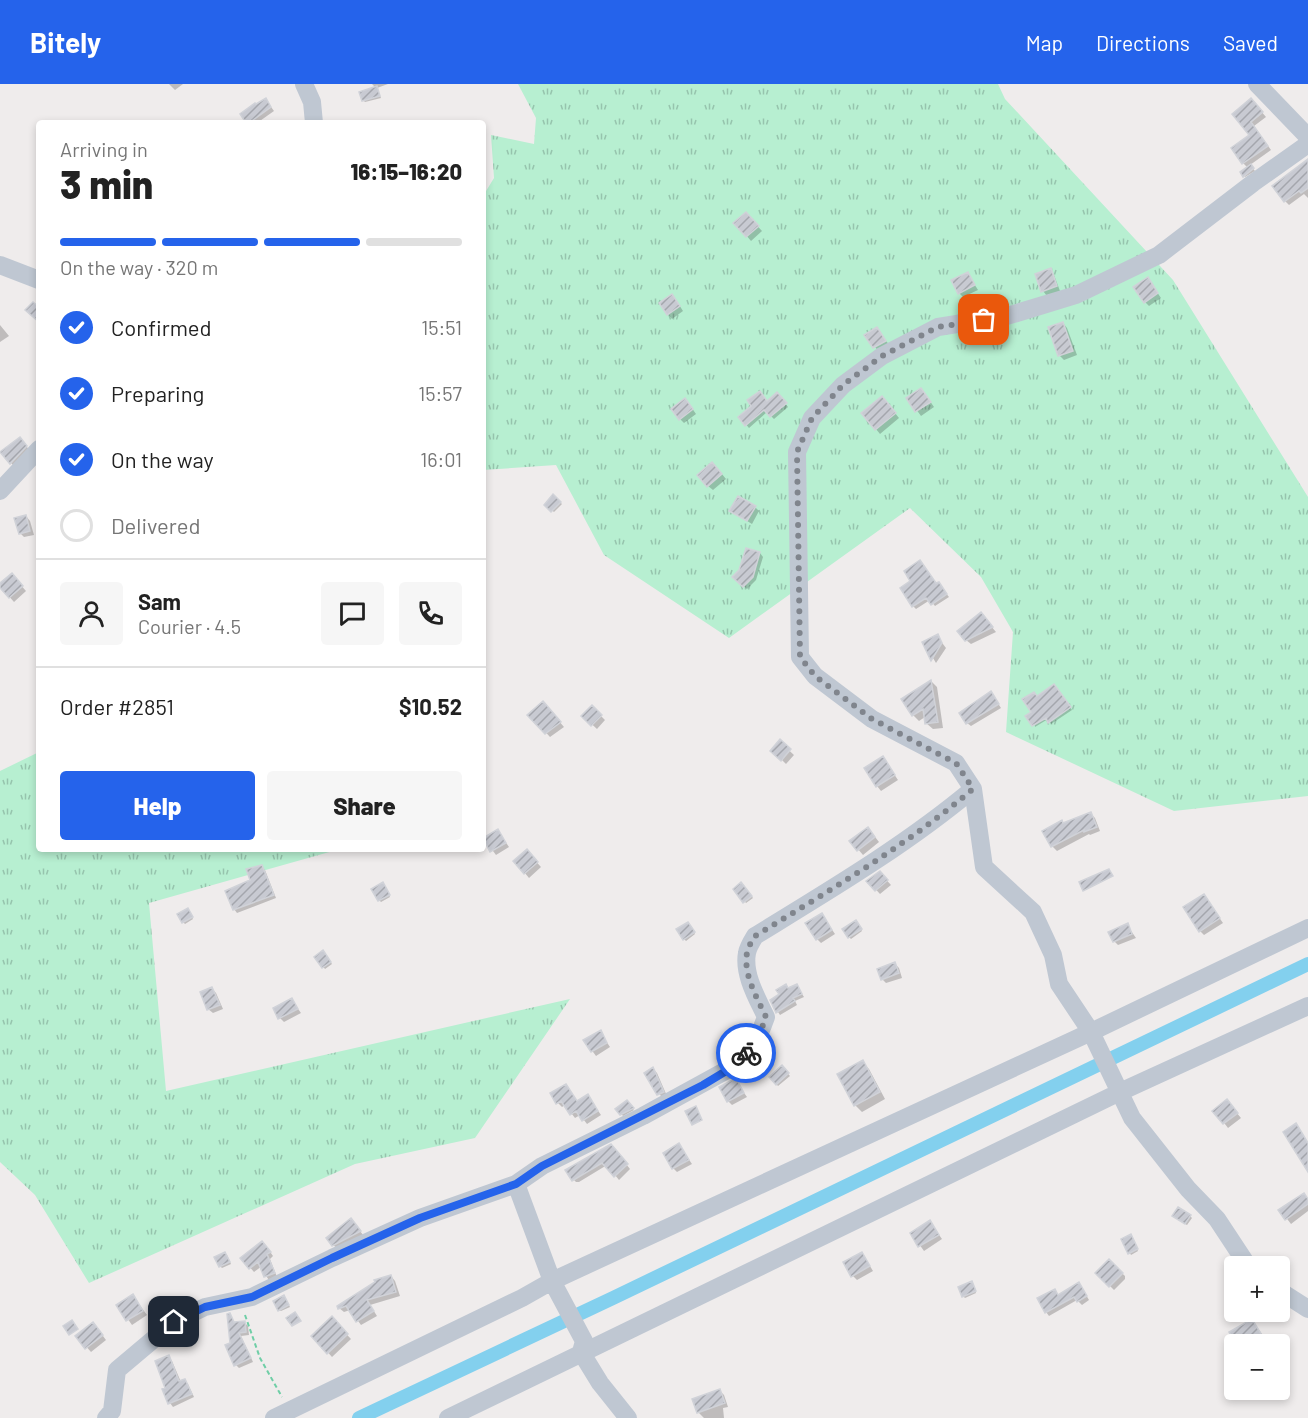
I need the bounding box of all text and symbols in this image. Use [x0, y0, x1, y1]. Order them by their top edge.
text: Bitely [30, 25, 101, 59]
text: Map [1026, 30, 1063, 55]
text: Directions [1096, 30, 1190, 55]
text: Saved [1223, 30, 1278, 55]
text: Arriving in [60, 137, 148, 161]
text: 16:15–16:20 [350, 158, 462, 184]
text: 3 min [60, 160, 153, 207]
text: On the way · 320 m [60, 255, 218, 279]
pin [958, 294, 1009, 345]
icon: bag [967, 303, 1000, 336]
icon: check [60, 311, 93, 344]
text: Confirmed [111, 314, 211, 340]
text: 15:51 [421, 315, 462, 339]
icon: check [60, 377, 93, 410]
text: Preparing [111, 380, 204, 406]
text: 15:57 [418, 381, 462, 405]
icon: check [60, 443, 93, 476]
text: On the way [111, 446, 214, 472]
text: 16:01 [420, 447, 462, 471]
text: Delivered [111, 512, 200, 538]
button: person [60, 582, 123, 645]
button: chat [321, 582, 384, 645]
button: phone [399, 582, 462, 645]
text: Sam [138, 588, 181, 614]
text: Courier · 4.5 [138, 614, 241, 638]
text: Order #2851 [60, 693, 174, 719]
text: $10.52 [399, 693, 462, 719]
button: Help [60, 771, 255, 840]
button: Share [267, 771, 462, 840]
courier [716, 1023, 776, 1083]
icon: bike [730, 1037, 763, 1070]
map controls [1224, 1256, 1290, 1400]
button: + [1224, 1256, 1290, 1322]
pin [148, 1296, 199, 1347]
icon: home [157, 1305, 190, 1338]
button: − [1224, 1334, 1290, 1400]

